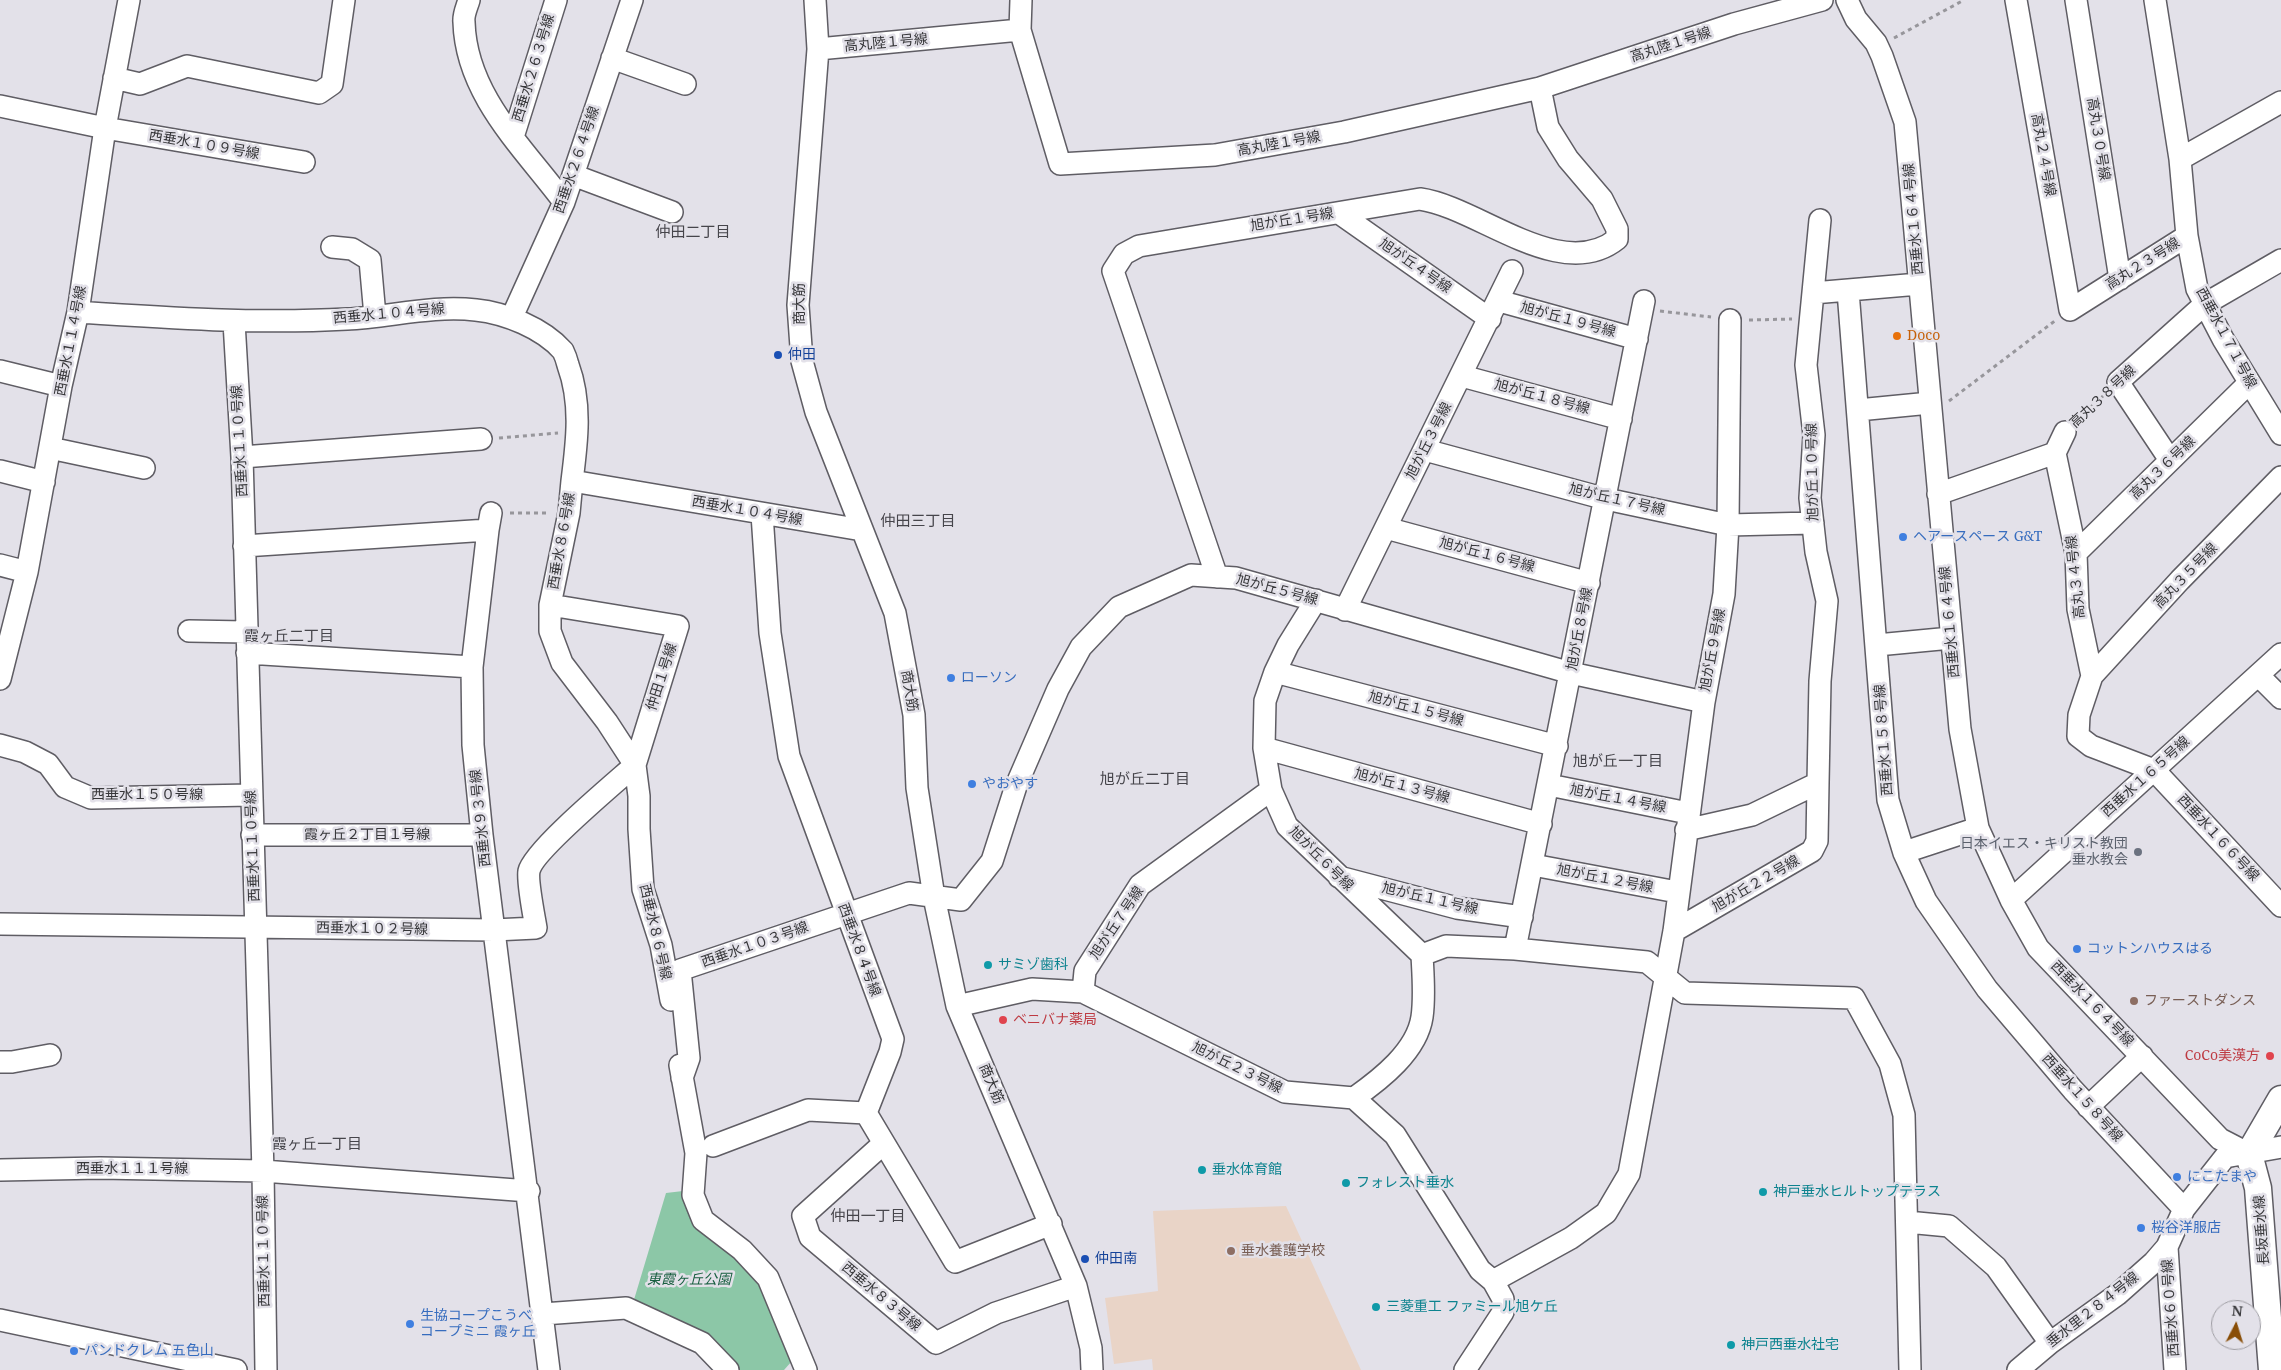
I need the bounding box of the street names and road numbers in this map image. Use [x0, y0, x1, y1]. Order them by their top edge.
street label: 西垂水２６３号線 [510, 12, 558, 124]
street label: 高丸陸１号線 [1628, 24, 1714, 66]
street label: 高丸陸１号線 [843, 31, 929, 55]
street label: 高丸３０号線 [2083, 96, 2113, 182]
street label: 西垂水２６４号線 [551, 104, 603, 216]
street label: 高丸２４号線 [2027, 112, 2059, 198]
street label: 西垂水１０９号線 [147, 127, 261, 163]
street label: 高丸陸１号線 [1236, 128, 1322, 160]
street label: 西垂水１６４号線 [1901, 162, 1927, 276]
street label: 旭が丘１号線 [1249, 205, 1335, 235]
street label: 旭が丘４号線 [1376, 235, 1454, 297]
street label: 高丸２３号線 [2103, 235, 2183, 293]
street label: 商大筋 [792, 283, 808, 325]
street label: 西垂水１１４号線 [52, 284, 90, 398]
street label: 西垂水１７１号線 [2192, 285, 2260, 391]
street label: 旭が丘１９号線 [1518, 299, 1618, 341]
street label: 西垂水１０４号線 [332, 301, 446, 327]
street label: 高丸３８号線 [2067, 362, 2139, 432]
street label: 旭が丘１８号線 [1492, 376, 1592, 418]
street label: 西垂水１１０号線 [229, 385, 251, 497]
street label: 旭が丘３号線 [1402, 400, 1456, 482]
street label: 旭が丘１０号線 [1804, 423, 1822, 521]
street label: 高丸３６号線 [2127, 433, 2199, 503]
street label: 旭が丘１７号線 [1567, 481, 1667, 519]
street label: 西垂水８６号線 [545, 491, 579, 591]
street label: 西垂水１０４号線 [690, 493, 804, 529]
street label: 旭が丘１６号線 [1437, 534, 1537, 576]
street label: 高丸３４号線 [2063, 534, 2089, 620]
street label: 高丸３５号線 [2151, 540, 2221, 612]
street label: 西垂水１６４号線 [1937, 565, 1963, 679]
street label: 旭が丘５号線 [1234, 571, 1320, 609]
street label: 旭が丘８号線 [1564, 586, 1596, 672]
street label: 旭が丘９号線 [1697, 607, 1729, 693]
street label: 仲田１号線 [643, 641, 681, 713]
street label: 商大筋 [897, 669, 921, 713]
street label: 西垂水１５８号線 [1872, 684, 1896, 796]
street label: 旭が丘１５号線 [1366, 688, 1466, 730]
street label: 西垂水１６５号線 [2099, 733, 2193, 821]
street label: 旭が丘１３号線 [1352, 765, 1452, 807]
street label: 西垂水９３号線 [468, 768, 494, 868]
street label: 旭が丘１４号線 [1568, 781, 1668, 817]
street label: 西垂水１５０号線 [91, 787, 203, 803]
street label: 西垂水１１０号線 [243, 790, 263, 902]
street label: 西垂水１６６号線 [2174, 791, 2262, 885]
street label: 旭が丘６号線 [1285, 823, 1357, 895]
street label: 霞ヶ丘２丁目１号線 [304, 827, 430, 843]
street label: 旭が丘２２号線 [1709, 852, 1803, 916]
street label: 旭が丘１２号線 [1555, 861, 1655, 897]
street label: 旭が丘１１号線 [1380, 880, 1480, 918]
street label: 西垂水８６号線 [636, 882, 674, 982]
street label: 旭が丘７号線 [1087, 883, 1147, 963]
street label: 西垂水８４号線 [834, 901, 884, 999]
street label: 西垂水１０３号線 [699, 919, 811, 971]
street label: 西垂水１０２号線 [316, 920, 428, 938]
street label: 西垂水１６４号線 [2047, 958, 2137, 1050]
street label: 旭が丘２３号線 [1189, 1039, 1285, 1097]
street label: 西垂水１５８号線 [2038, 1051, 2126, 1145]
street label: 商大筋 [975, 1061, 1007, 1107]
street label: 西垂水１１１号線 [76, 1161, 188, 1177]
street label: 長坂垂水線 [2251, 1194, 2273, 1266]
street label: 西垂水１１０号線 [255, 1195, 273, 1307]
street label: 西垂水８３号線 [838, 1259, 924, 1335]
street label: 西垂水６０号線 [2159, 1259, 2183, 1357]
street label: 垂水里２８４号線 [2044, 1269, 2142, 1351]

